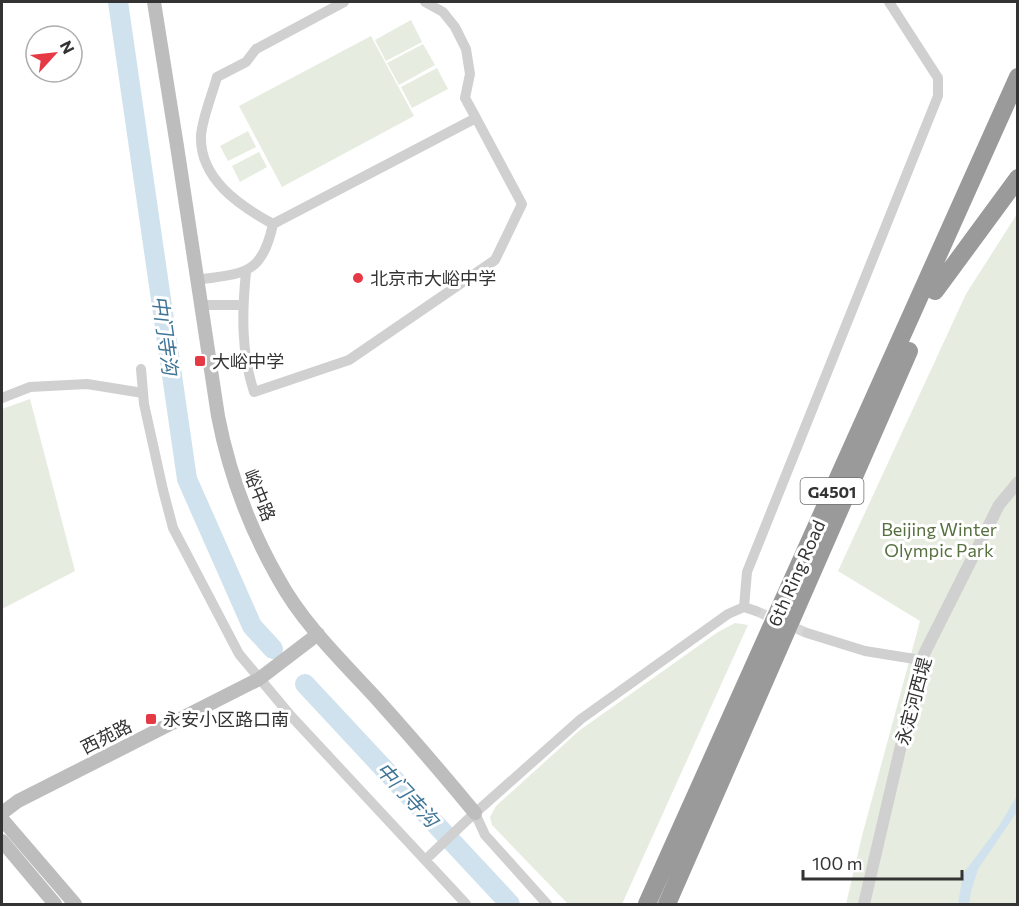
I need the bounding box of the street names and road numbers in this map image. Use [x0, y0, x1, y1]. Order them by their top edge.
street label: 峪中路 [240, 466, 280, 524]
road number: G4501 [800, 478, 864, 504]
street label: 6th Ring Road [763, 516, 829, 630]
street label: 永定河西堤 [891, 655, 935, 747]
street label: 西苑路 [77, 714, 135, 758]

